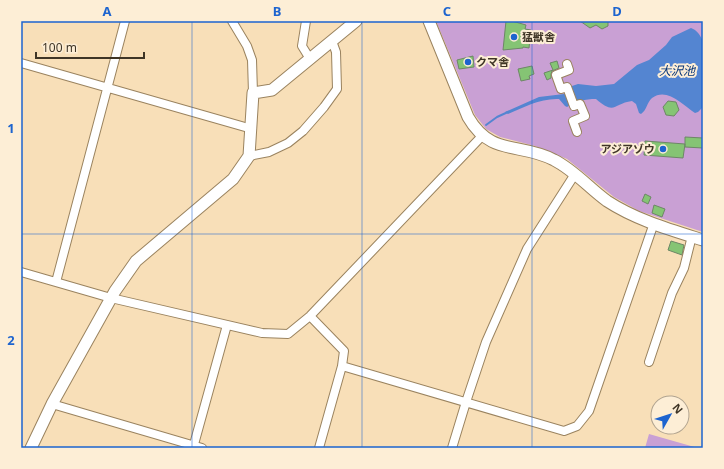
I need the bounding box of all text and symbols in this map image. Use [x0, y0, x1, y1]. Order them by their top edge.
text: A [103, 2, 112, 20]
text: B [273, 2, 281, 20]
text: C [443, 2, 451, 20]
text: D [612, 2, 622, 20]
place label: 猛獣舎 [522, 29, 556, 44]
marker: 猛獣舎 [509, 32, 519, 42]
scale bar [36, 34, 144, 60]
text: 100 m [42, 39, 77, 56]
place label: クマ舎 [476, 54, 510, 69]
marker: クマ舎 [463, 57, 473, 67]
water label: 大沢池 [659, 62, 696, 79]
text: 1 [7, 119, 15, 137]
place label: アジアゾウ [600, 141, 655, 156]
marker: アジアゾウ [658, 144, 668, 154]
text: 2 [7, 331, 15, 349]
north arrow [650, 395, 690, 435]
text: N [670, 400, 687, 417]

